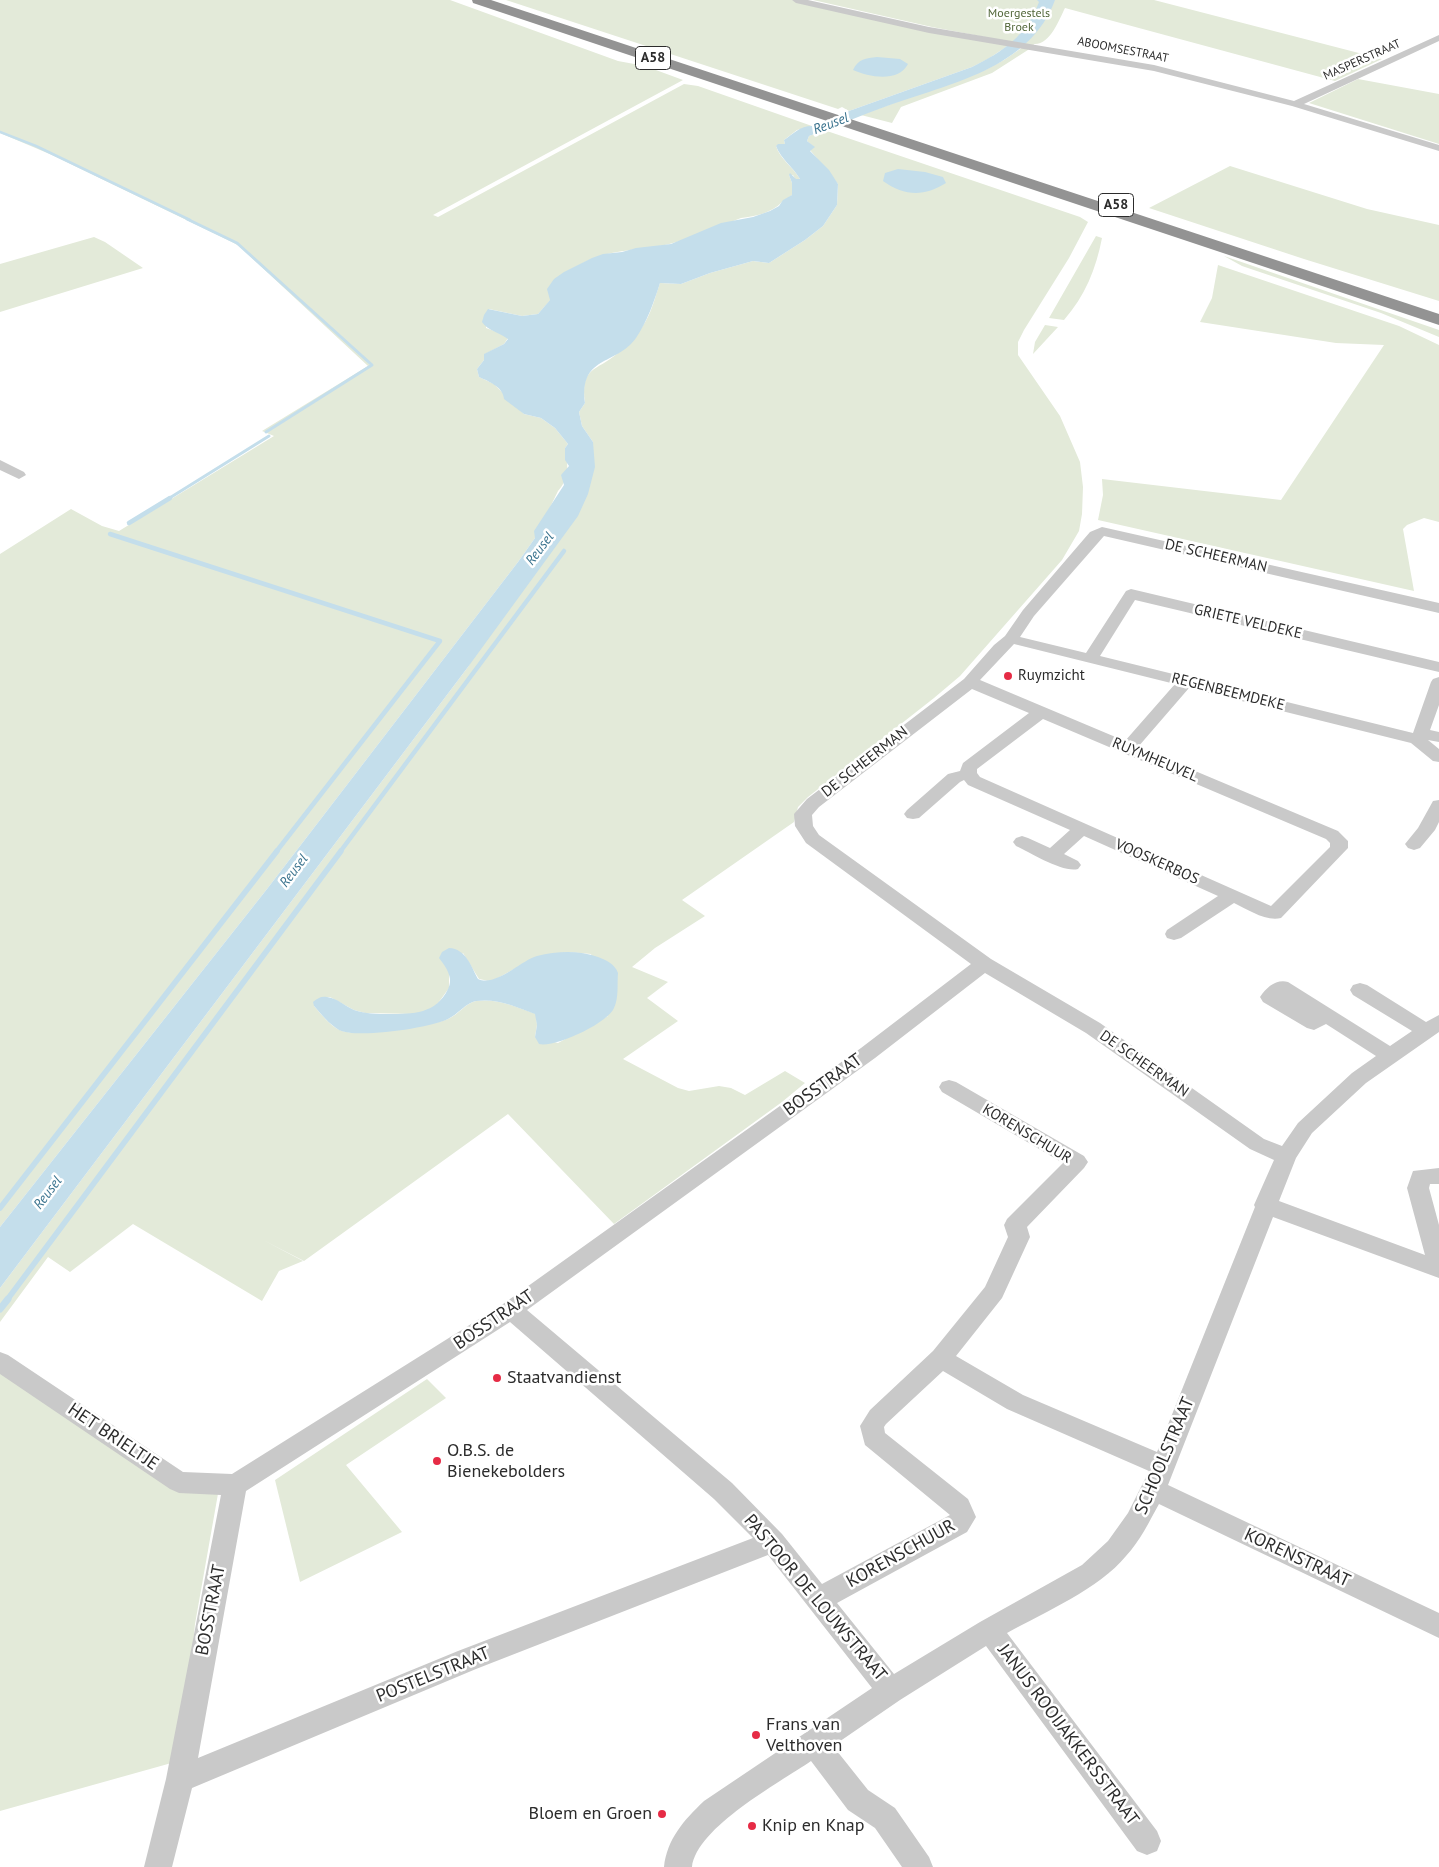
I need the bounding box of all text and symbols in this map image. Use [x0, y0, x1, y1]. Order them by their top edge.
park label: Moergestels Broek [988, 7, 1050, 35]
street label: ABOOMSESTRAAT [1076, 34, 1170, 66]
street label: MASPERSTRAAT [1321, 37, 1403, 83]
road number: A58 [636, 46, 670, 70]
water label: Reusel [811, 110, 851, 138]
road number: A58 [1098, 194, 1134, 216]
water label: Reusel [522, 529, 558, 569]
street label: DE SCHEERMAN [1163, 536, 1269, 576]
street label: GRIETE VELDEKE [1192, 601, 1304, 643]
place label: Ruymzicht [1018, 667, 1085, 685]
street label: REGENBEEMDEKE [1170, 669, 1286, 715]
marker: Ruymzicht [1002, 670, 1014, 682]
street label: DE SCHEERMAN [818, 723, 912, 801]
street label: RUYMHEUVEL [1110, 734, 1200, 786]
street label: VOOSKERBOS [1112, 836, 1202, 888]
water label: Reusel [276, 851, 312, 891]
street label: DE SCHEERMAN [1096, 1027, 1192, 1101]
street label: BOSSTRAAT [779, 1049, 867, 1121]
street label: KORENSCHUUR [979, 1100, 1075, 1168]
water label: Reusel [30, 1173, 66, 1213]
street label: BOSSTRAAT [450, 1285, 538, 1355]
place label: Staatvandienst [507, 1367, 621, 1389]
marker: Staatvandienst [491, 1372, 503, 1384]
street label: SCHOOLSTRAAT [1131, 1394, 1199, 1518]
street label: HET BRIELTJE [64, 1399, 162, 1475]
place label: O.B.S. de Bienekebolders [447, 1440, 565, 1482]
marker: O.B.S. de Bienekebolders [431, 1455, 443, 1467]
street label: PASTOOR DE LOUWSTRAAT [739, 1510, 891, 1686]
street label: KORENSCHUUR [843, 1515, 959, 1593]
street label: KORENSTRAAT [1241, 1524, 1353, 1592]
street label: BOSSTRAAT [192, 1563, 230, 1657]
street label: JANUS ROOIJAKKERSSTRAAT [993, 1640, 1143, 1830]
street label: POSTELSTRAAT [373, 1642, 493, 1708]
place label: Frans van Velthoven [766, 1714, 842, 1756]
marker: Frans van Velthoven [750, 1729, 762, 1741]
place label: Bloem en Groen [528, 1803, 652, 1825]
marker: Bloem en Groen [656, 1808, 668, 1820]
place label: Knip en Knap [762, 1815, 864, 1837]
marker: Knip en Knap [746, 1820, 758, 1832]

